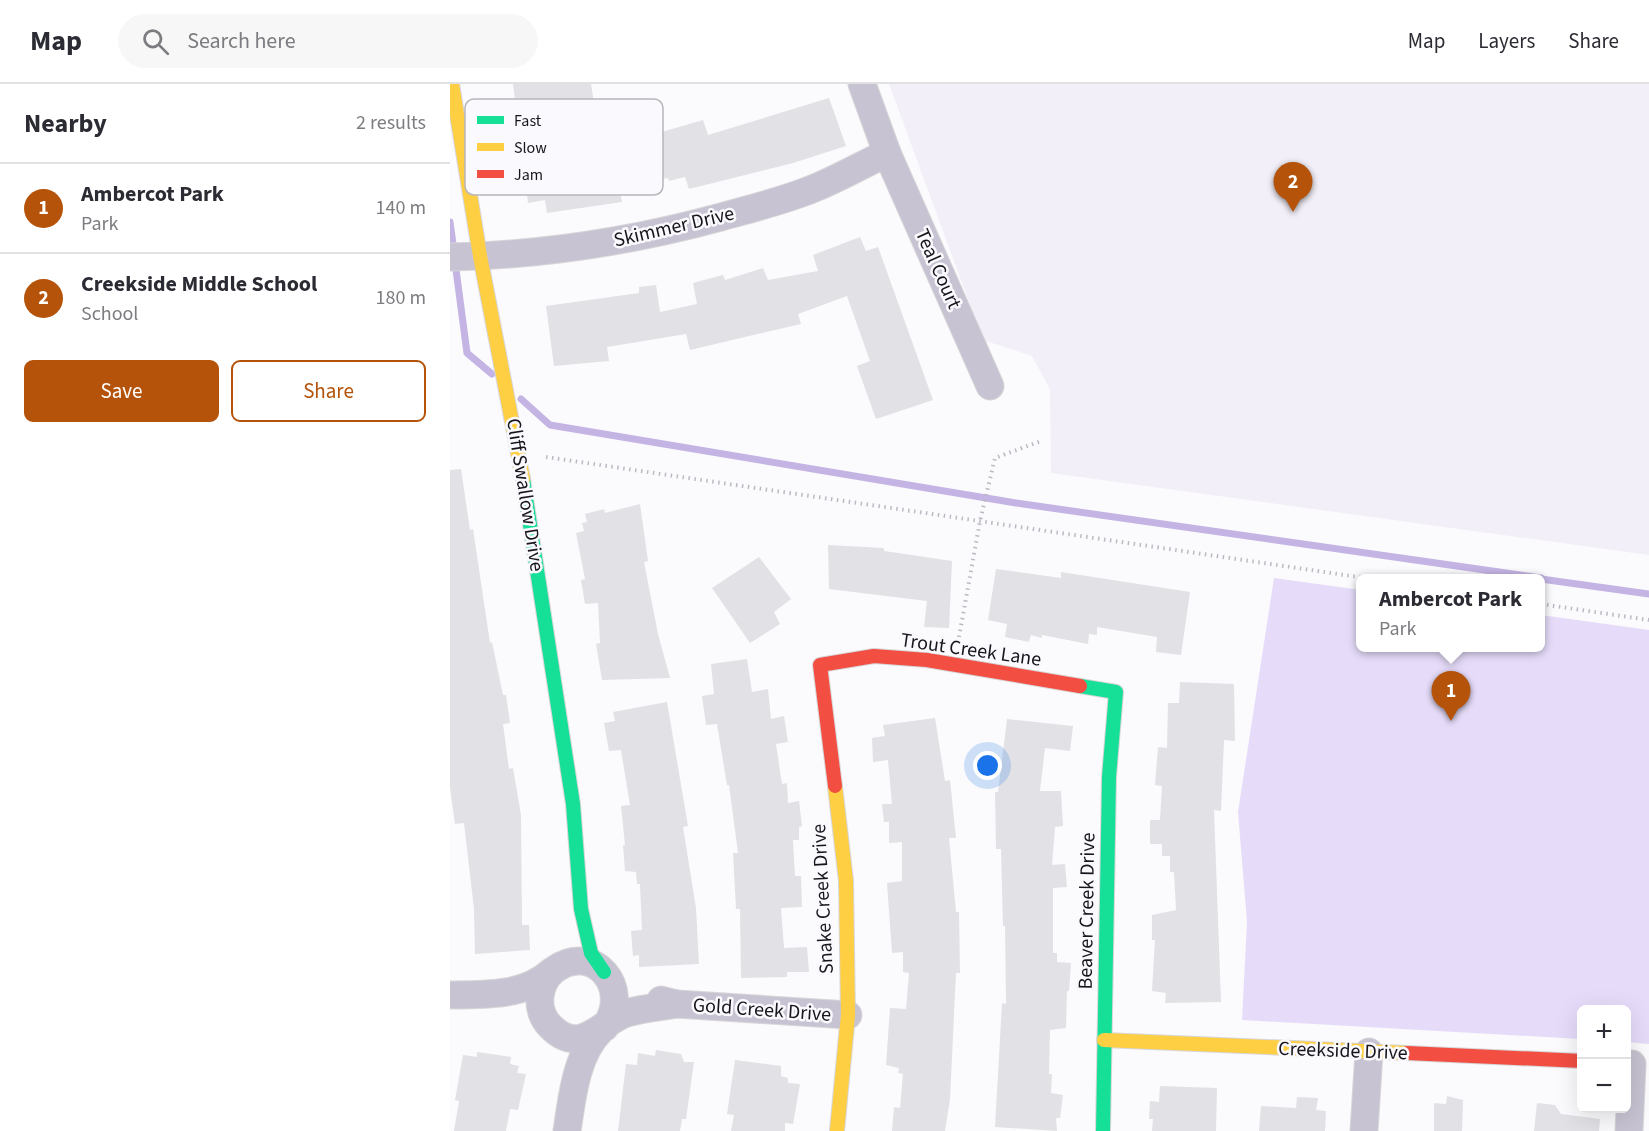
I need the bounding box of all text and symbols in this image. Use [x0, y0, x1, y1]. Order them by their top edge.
search box [118, 14, 538, 68]
text: Map [30, 21, 82, 61]
icon: search [139, 25, 172, 58]
text: Search here [187, 25, 296, 57]
text: Map [1408, 26, 1445, 56]
text: Layers [1478, 26, 1535, 56]
text: Share [1568, 26, 1619, 56]
legend [465, 99, 663, 195]
text: Nearby [24, 105, 107, 142]
text: 2 results [356, 109, 426, 137]
text: Fast [514, 110, 542, 132]
text: Slow [514, 137, 547, 159]
pin: 2 [1274, 162, 1312, 212]
text: Jam [514, 164, 543, 186]
text: Ambercot Park [81, 178, 224, 210]
text: 1 [38, 194, 49, 222]
text: 140 m [376, 194, 426, 222]
street label: Skimmer Drive [611, 200, 737, 254]
text: Park [81, 210, 118, 238]
street label: Teal Court [908, 224, 968, 314]
text: Creekside Middle School [81, 268, 317, 300]
text: 2 [38, 284, 49, 312]
text: 180 m [376, 284, 426, 312]
text: School [81, 300, 138, 328]
button: Save [24, 360, 219, 422]
button: Share [231, 360, 426, 422]
street label: Cliff Swallow Drive [499, 416, 551, 574]
popup [1356, 574, 1545, 652]
text: Ambercot Park [1379, 583, 1522, 615]
text: Park [1379, 615, 1416, 643]
street label: Trout Creek Lane [899, 626, 1043, 674]
pin: 1 [1432, 672, 1470, 721]
your location [973, 751, 1002, 780]
street label: Snake Creek Drive [805, 823, 841, 975]
street label: Beaver Creek Drive [1072, 832, 1102, 990]
street label: Gold Creek Drive [692, 991, 832, 1029]
map controls [1577, 1005, 1631, 1113]
button: + [1577, 1005, 1631, 1059]
street label: Creekside Drive [1278, 1035, 1408, 1067]
button: − [1577, 1059, 1631, 1113]

